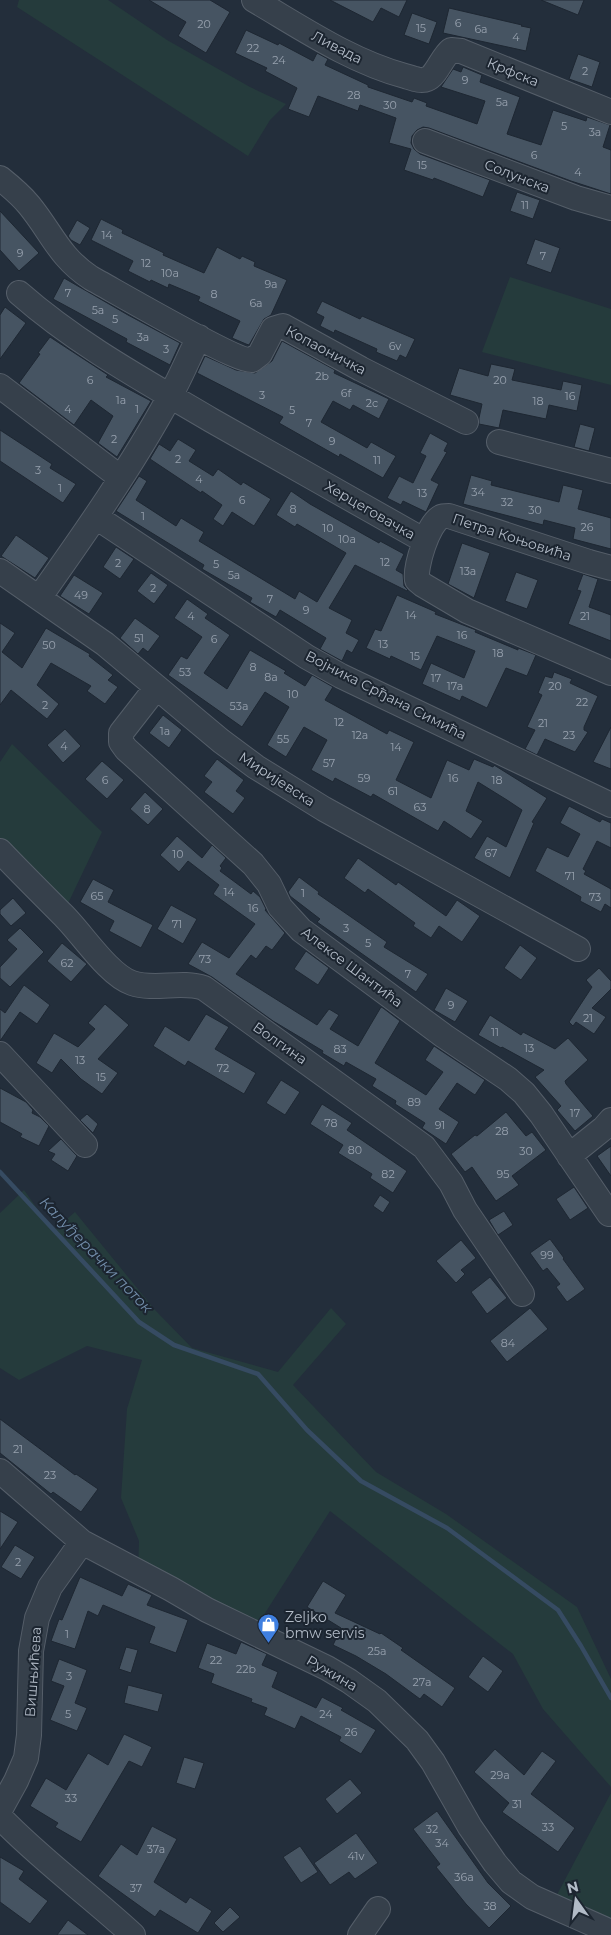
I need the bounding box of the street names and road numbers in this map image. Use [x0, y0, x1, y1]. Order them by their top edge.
street label: Ливада [309, 27, 365, 67]
street label: Крфска [484, 53, 542, 91]
street label: Солунска [482, 155, 552, 197]
street label: Копаоничка [283, 321, 369, 379]
street label: Херцеговачка [322, 477, 418, 543]
street label: Петра Коњовића [450, 509, 574, 565]
street label: Војника Срђана Симића [302, 646, 470, 744]
street label: Миријевска [235, 748, 319, 810]
street label: Алексе Шантића [298, 923, 406, 1011]
street label: Волгина [249, 1018, 311, 1068]
street label: Вишњићева [21, 1626, 45, 1718]
street label: Ружина [303, 1651, 361, 1695]

